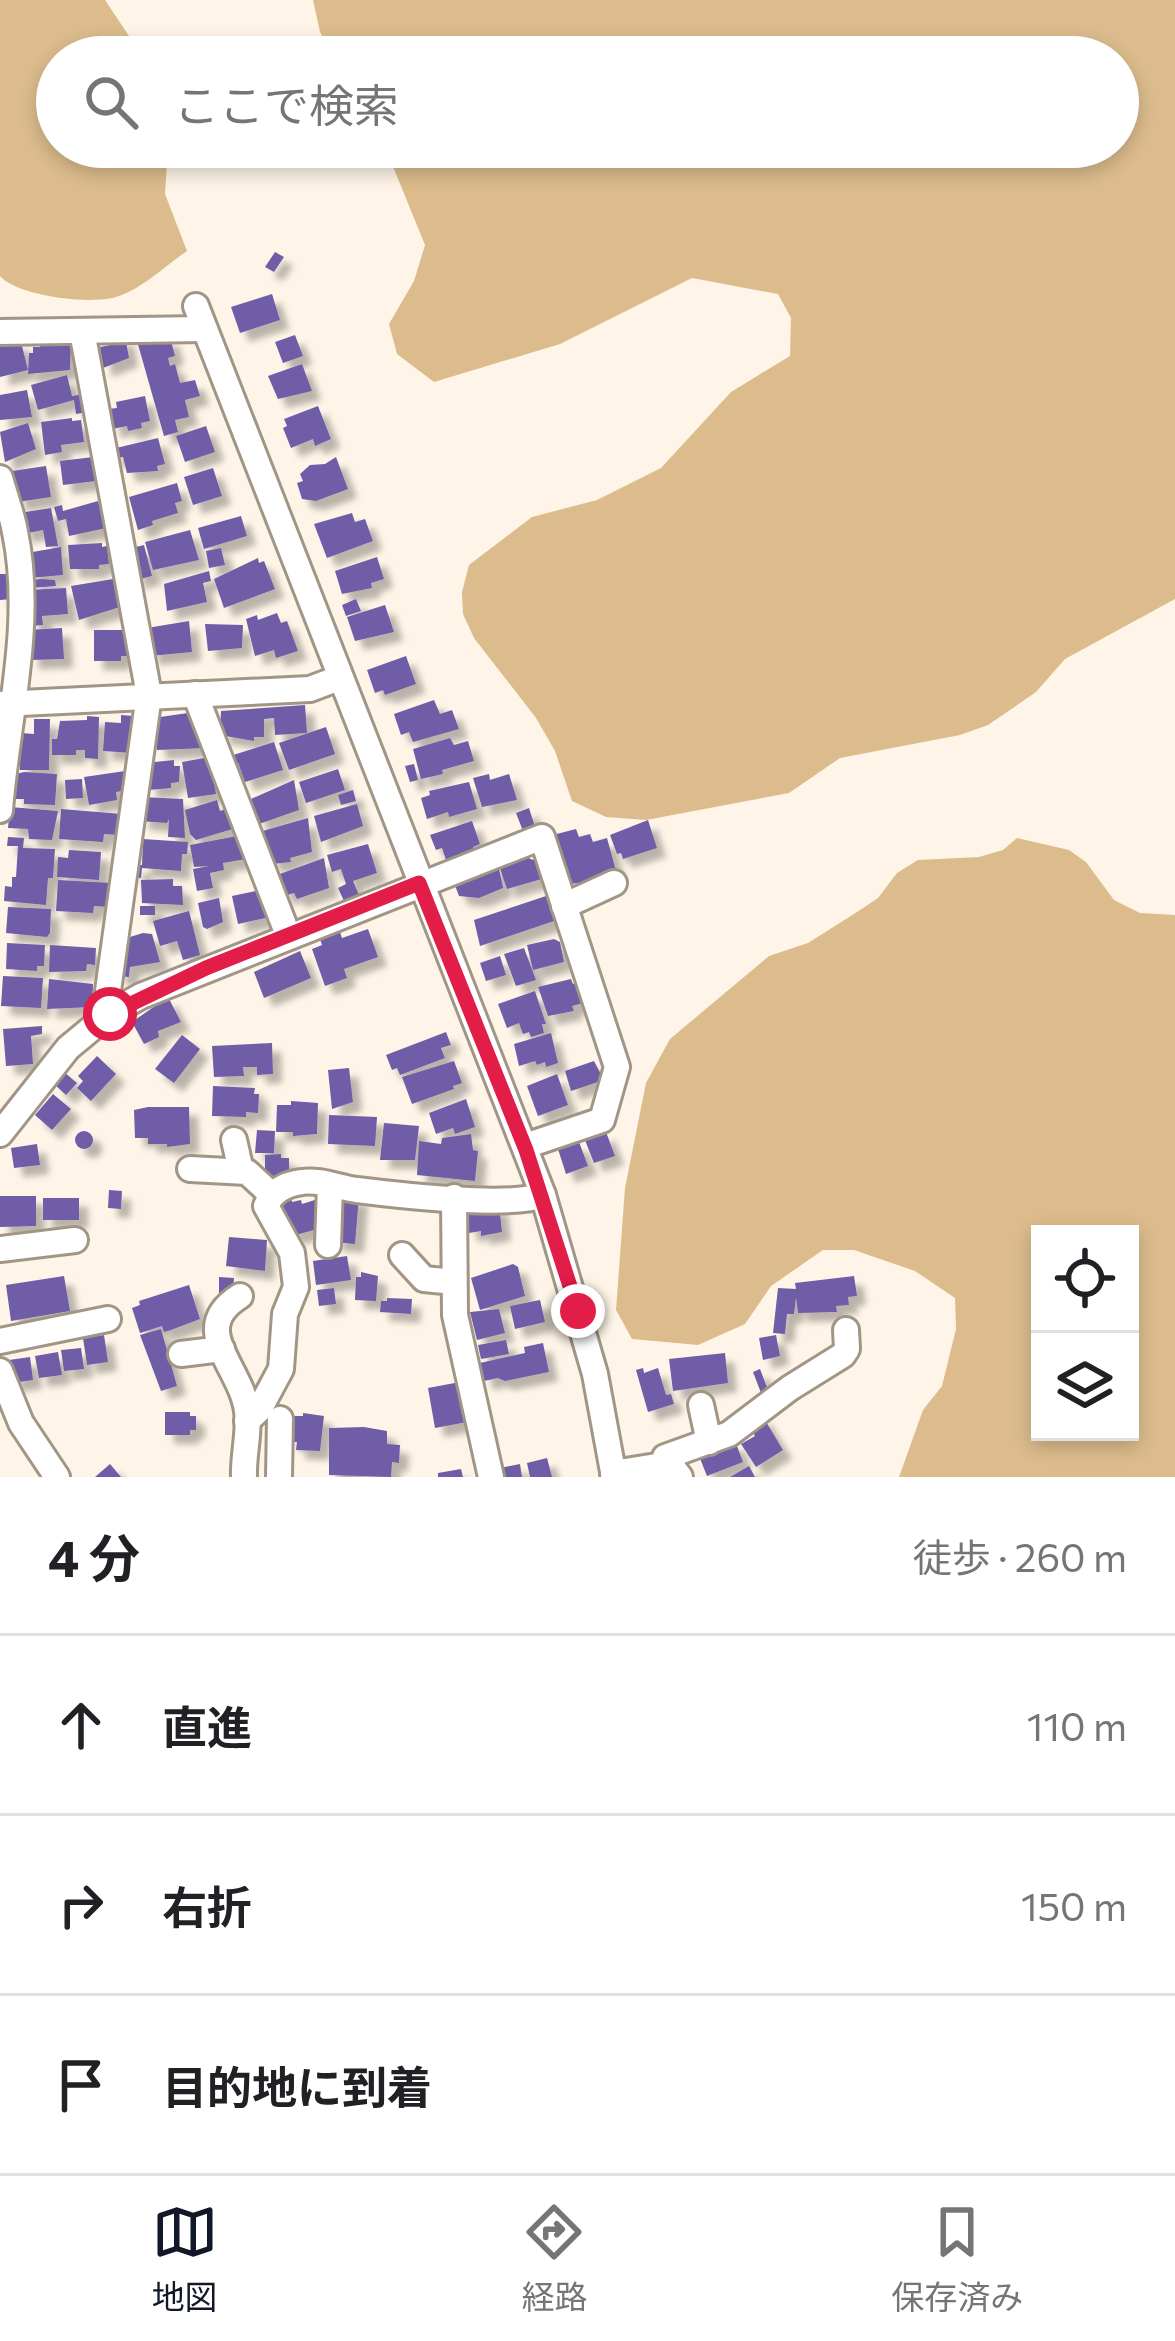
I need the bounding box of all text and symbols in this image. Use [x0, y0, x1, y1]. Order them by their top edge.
search box [36, 36, 1139, 168]
icon: search [78, 69, 144, 135]
text: ここで検索 [174, 76, 399, 131]
route start [83, 987, 137, 1041]
map controls [1031, 1225, 1139, 1441]
button: locate [1031, 1225, 1139, 1333]
route end [551, 1284, 605, 1338]
button: layers [1031, 1333, 1139, 1441]
text: 4 分 [48, 1525, 140, 1588]
text: 徒歩 · 260 m [913, 1532, 1127, 1580]
icon: ahead [48, 1692, 114, 1758]
text: 直進 [162, 1698, 252, 1753]
text: 110 m [1027, 1701, 1127, 1749]
icon: right [48, 1872, 114, 1938]
text: 右折 [162, 1878, 252, 1933]
text: 150 m [1021, 1881, 1127, 1929]
icon: arrive [48, 2052, 114, 2118]
text: 目的地に到着 [162, 2058, 432, 2113]
tab: 地図 [152, 2199, 218, 2319]
tab: 経路 [521, 2199, 587, 2319]
tab: 保存済み [891, 2199, 1023, 2319]

